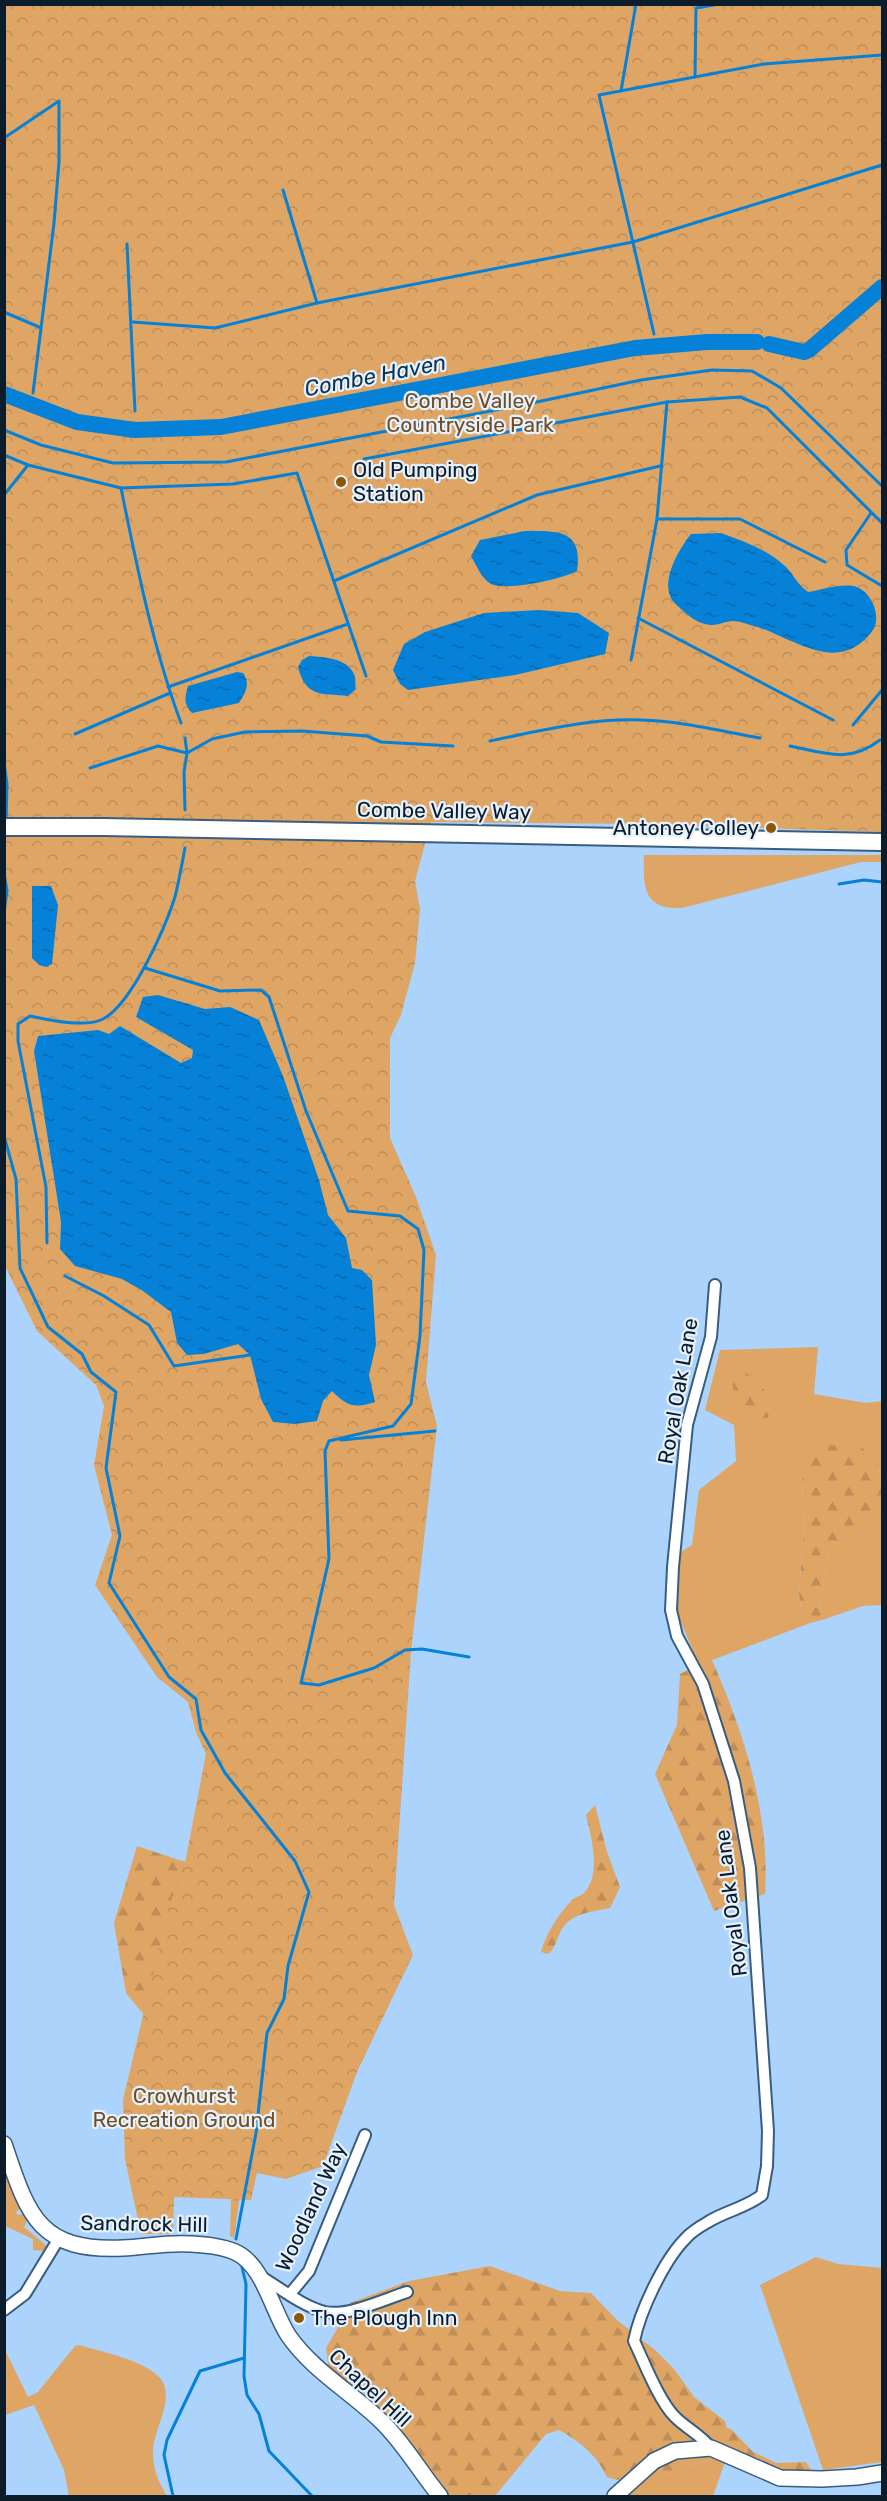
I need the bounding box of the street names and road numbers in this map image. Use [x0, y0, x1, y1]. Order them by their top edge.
street label: Combe Valley Way [357, 796, 532, 825]
street label: Royal Oak Lane [652, 1316, 703, 1466]
street label: Royal Oak Lane [709, 1828, 752, 1978]
street label: Woodland Way [270, 2138, 351, 2275]
street label: Sandrock Hill [80, 2210, 208, 2237]
street label: Chapel Hill [324, 2343, 417, 2432]

